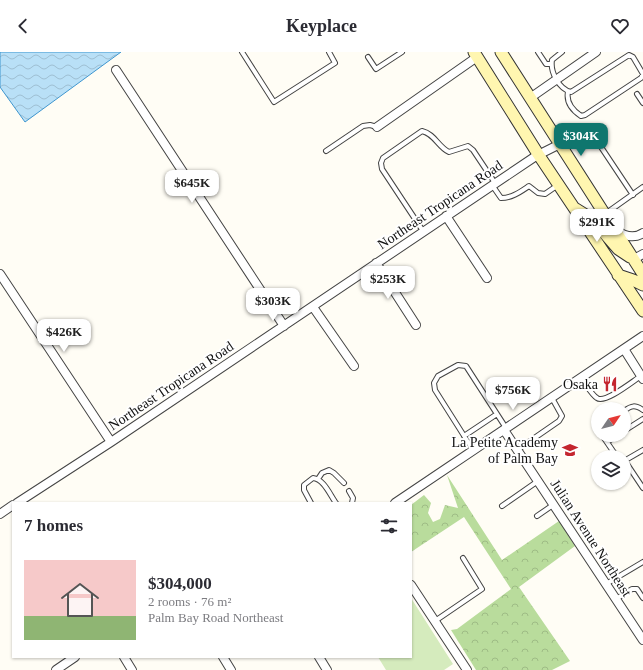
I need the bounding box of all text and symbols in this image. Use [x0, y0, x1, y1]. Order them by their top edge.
icon: back [12, 15, 34, 37]
icon: heart [609, 15, 631, 37]
text: Keyplace [286, 16, 357, 36]
pin: $304K [553, 123, 609, 157]
text: $304K [563, 128, 599, 143]
street label: Northeast Tropicana Road [375, 158, 505, 252]
pin: $645K [164, 170, 220, 204]
text: $645K [174, 175, 210, 190]
pin: $291K [569, 209, 625, 243]
text: $291K [579, 214, 615, 229]
pin: $253K [360, 266, 416, 300]
text: $253K [370, 271, 406, 286]
pin: $303K [245, 288, 301, 322]
text: $303K [255, 293, 291, 308]
pin: $426K [36, 319, 92, 353]
text: $426K [46, 324, 82, 339]
street label: Northeast Tropicana Road [106, 339, 236, 433]
restaurant icon: Osaka [601, 375, 619, 393]
pin: $756K [485, 377, 541, 411]
place label: Osaka [563, 377, 599, 392]
text: $756K [495, 382, 531, 397]
north arrow [591, 402, 631, 442]
map controls [591, 402, 631, 490]
place label: La Petite Academy of Palm Bay [451, 435, 558, 466]
school or university icon: La Petite Academy of Palm Bay [561, 441, 579, 459]
button: layers [591, 450, 631, 490]
street label: Julian Avenue Northeast [548, 477, 635, 599]
icon: filters [378, 515, 400, 537]
text: 7 homes [24, 516, 83, 535]
text: $304,000 [148, 574, 212, 593]
icon: home [56, 576, 104, 624]
text: 2 rooms · 76 m² [148, 594, 231, 609]
text: Palm Bay Road Northeast [148, 610, 283, 625]

